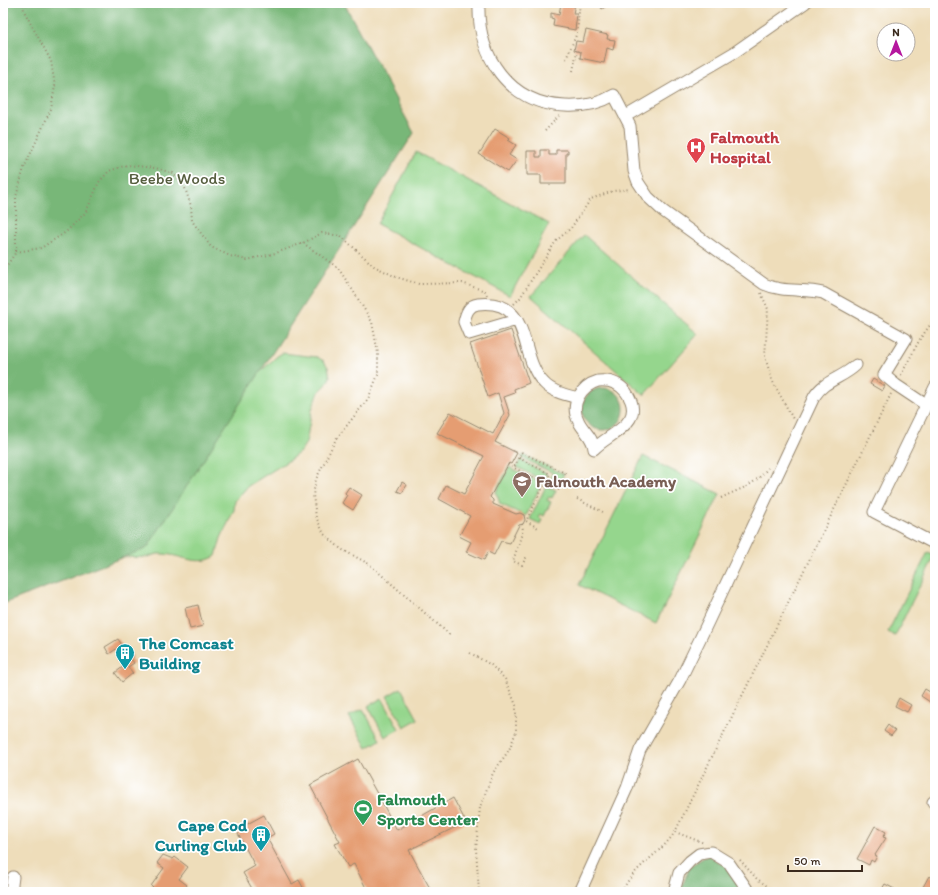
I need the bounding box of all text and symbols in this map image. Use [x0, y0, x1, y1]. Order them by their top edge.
north arrow [876, 22, 916, 62]
text: N [892, 26, 900, 39]
place label: Falmouth Hospital [710, 127, 780, 168]
hospital icon: Falmouth Hospital [685, 136, 707, 164]
park label: Beebe Woods [129, 168, 225, 188]
school or university icon: Falmouth Academy [511, 470, 533, 498]
place label: Falmouth Academy [536, 471, 677, 492]
place label: The Comcast Building [138, 633, 234, 674]
building icon: The Comcast Building [114, 642, 136, 670]
place label: Falmouth Sports Center [377, 789, 478, 830]
sports icon: Falmouth Sports Center [352, 798, 374, 826]
place label: Cape Cod Curling Club [155, 815, 248, 856]
building icon: Cape Cod Curling Club [250, 824, 272, 852]
scale bar [788, 847, 862, 873]
text: 50 m [794, 854, 820, 868]

